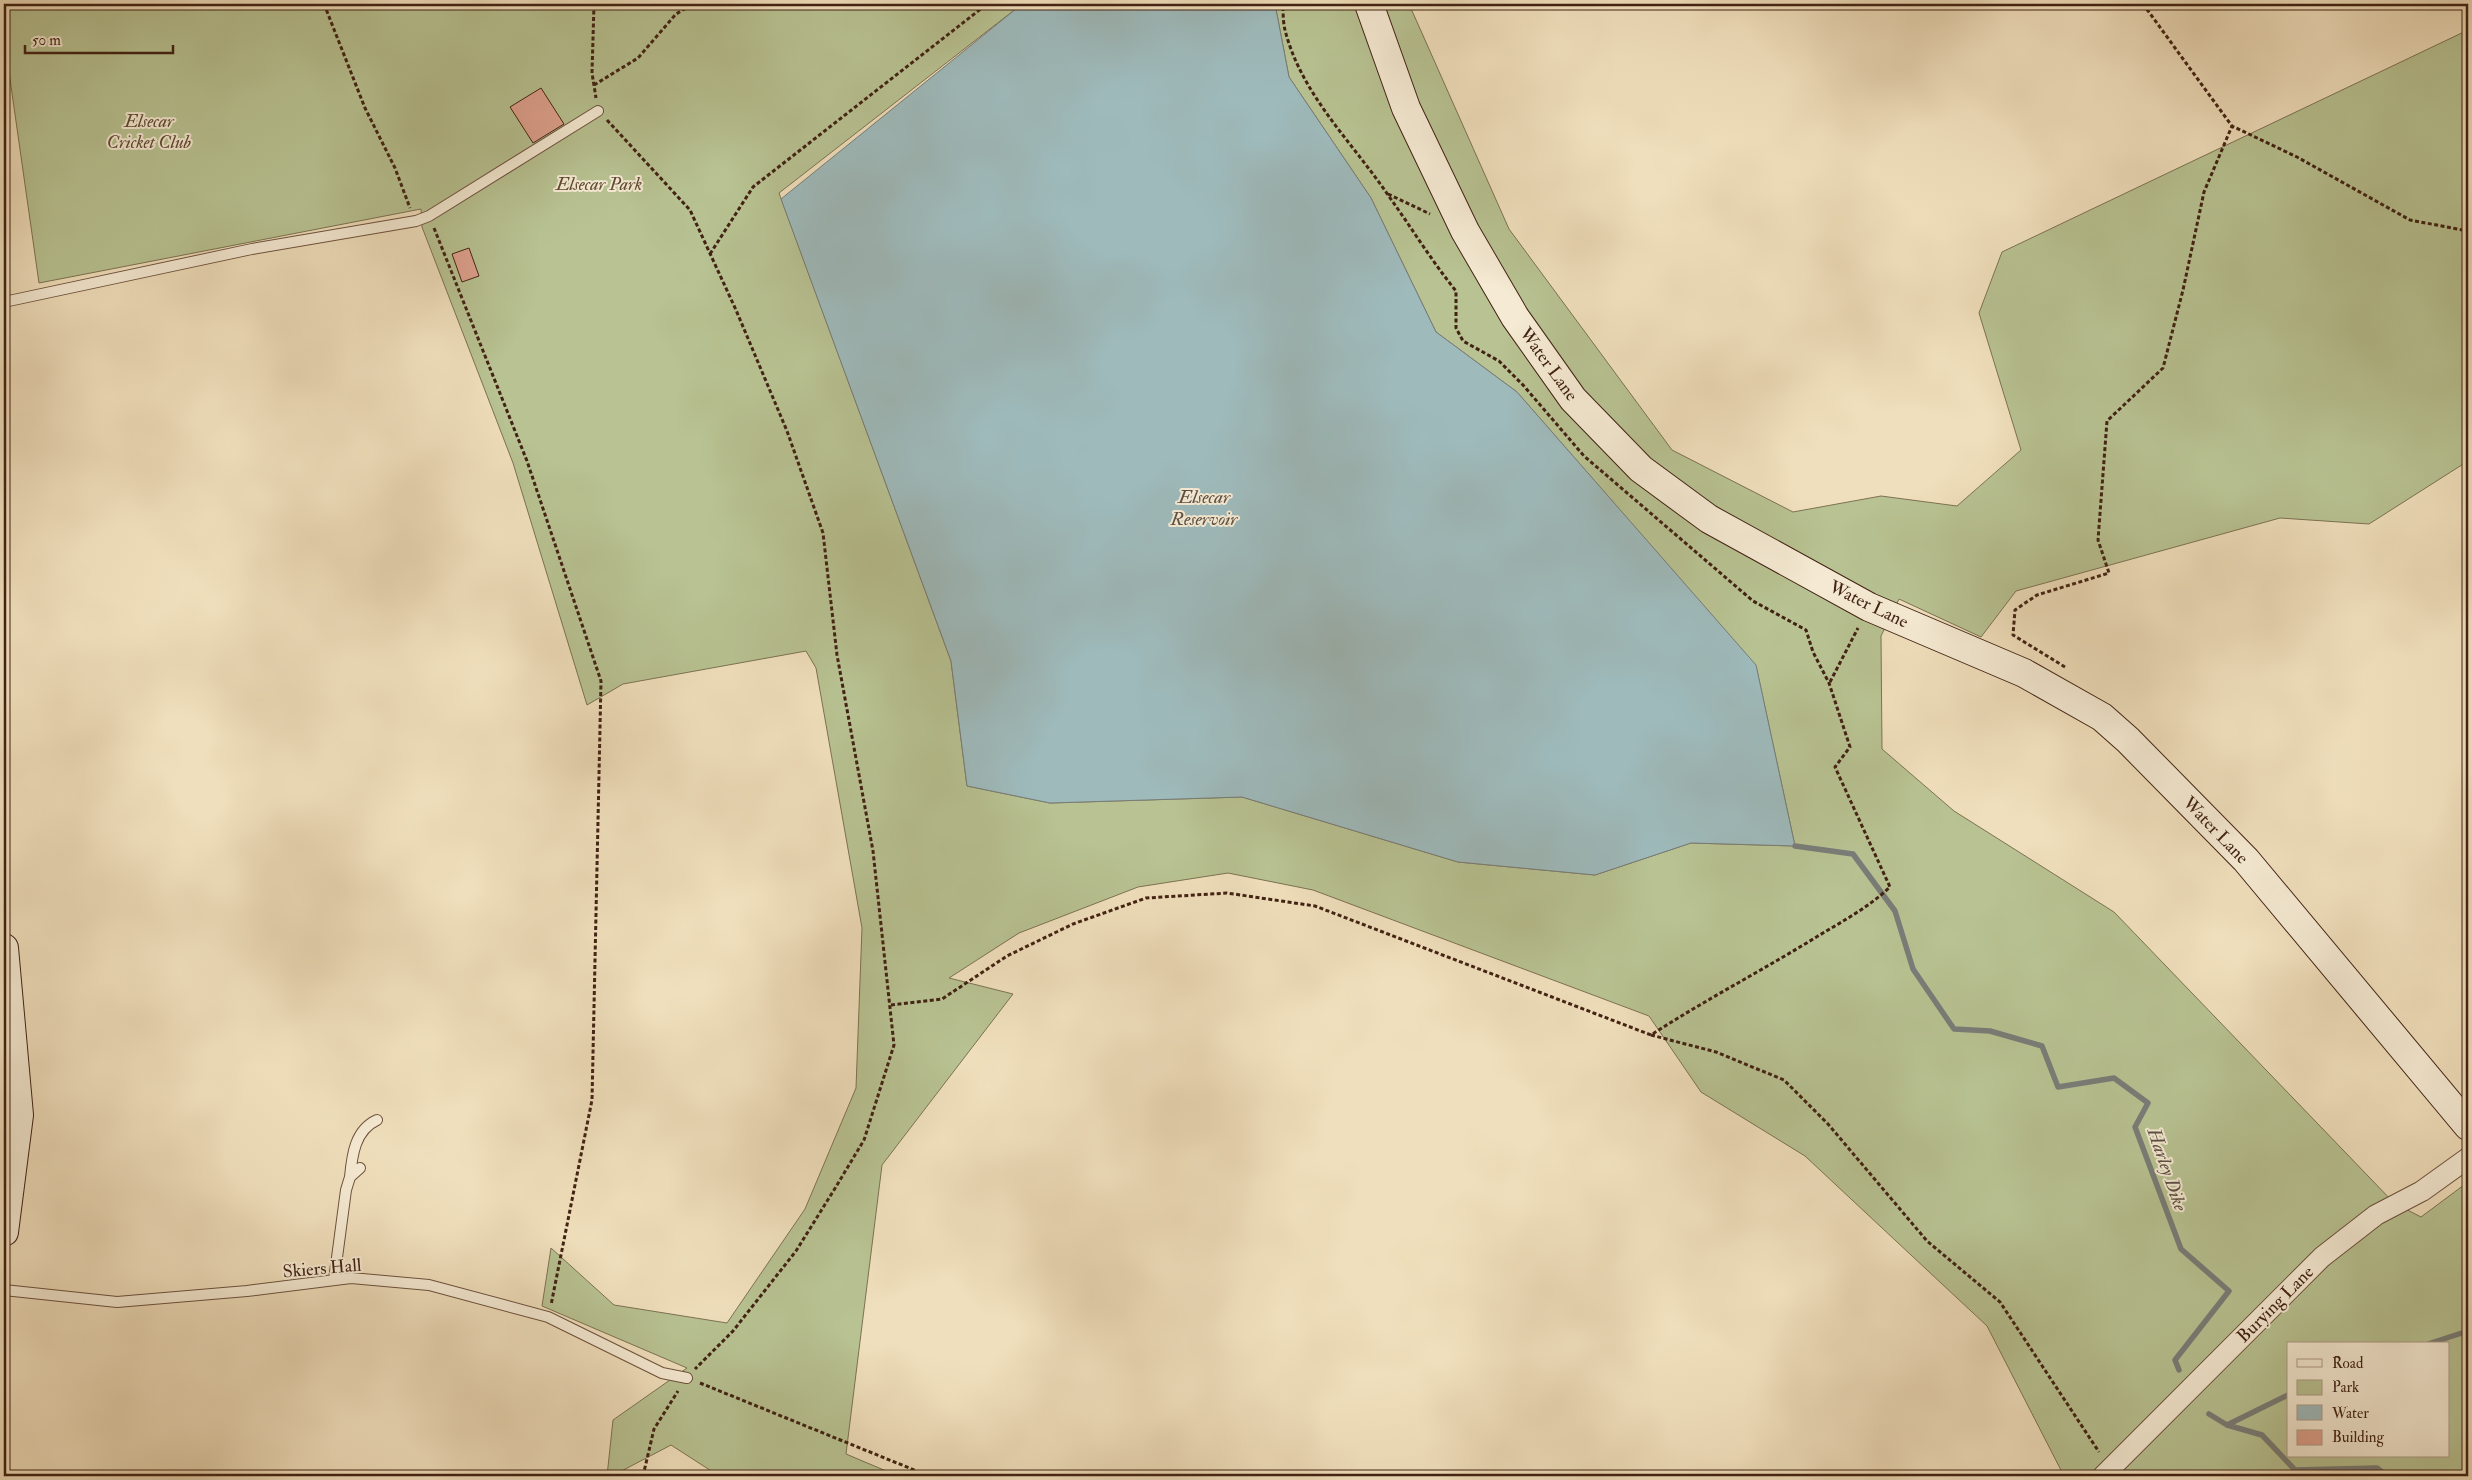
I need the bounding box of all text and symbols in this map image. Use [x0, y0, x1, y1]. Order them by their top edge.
scale bar [25, 22, 172, 54]
text: 50 m [32, 31, 61, 50]
park label: Elsecar Cricket Club [107, 110, 192, 154]
park label: Elsecar Park [555, 173, 642, 196]
street label: Water Lane [1514, 322, 1583, 406]
water label: Elsecar Reservoir [1170, 485, 1238, 531]
street label: Water Lane [1825, 575, 1913, 634]
street label: Water Lane [2177, 791, 2254, 869]
water label: Harley Dike [2141, 1124, 2193, 1215]
street label: Skiers Hall [282, 1254, 363, 1283]
street label: Burying Lane [2232, 1261, 2319, 1348]
legend [2287, 1342, 2450, 1458]
text: Road [2332, 1354, 2364, 1373]
text: Park [2332, 1378, 2359, 1397]
text: Water [2331, 1404, 2369, 1423]
text: Building [2332, 1428, 2384, 1447]

